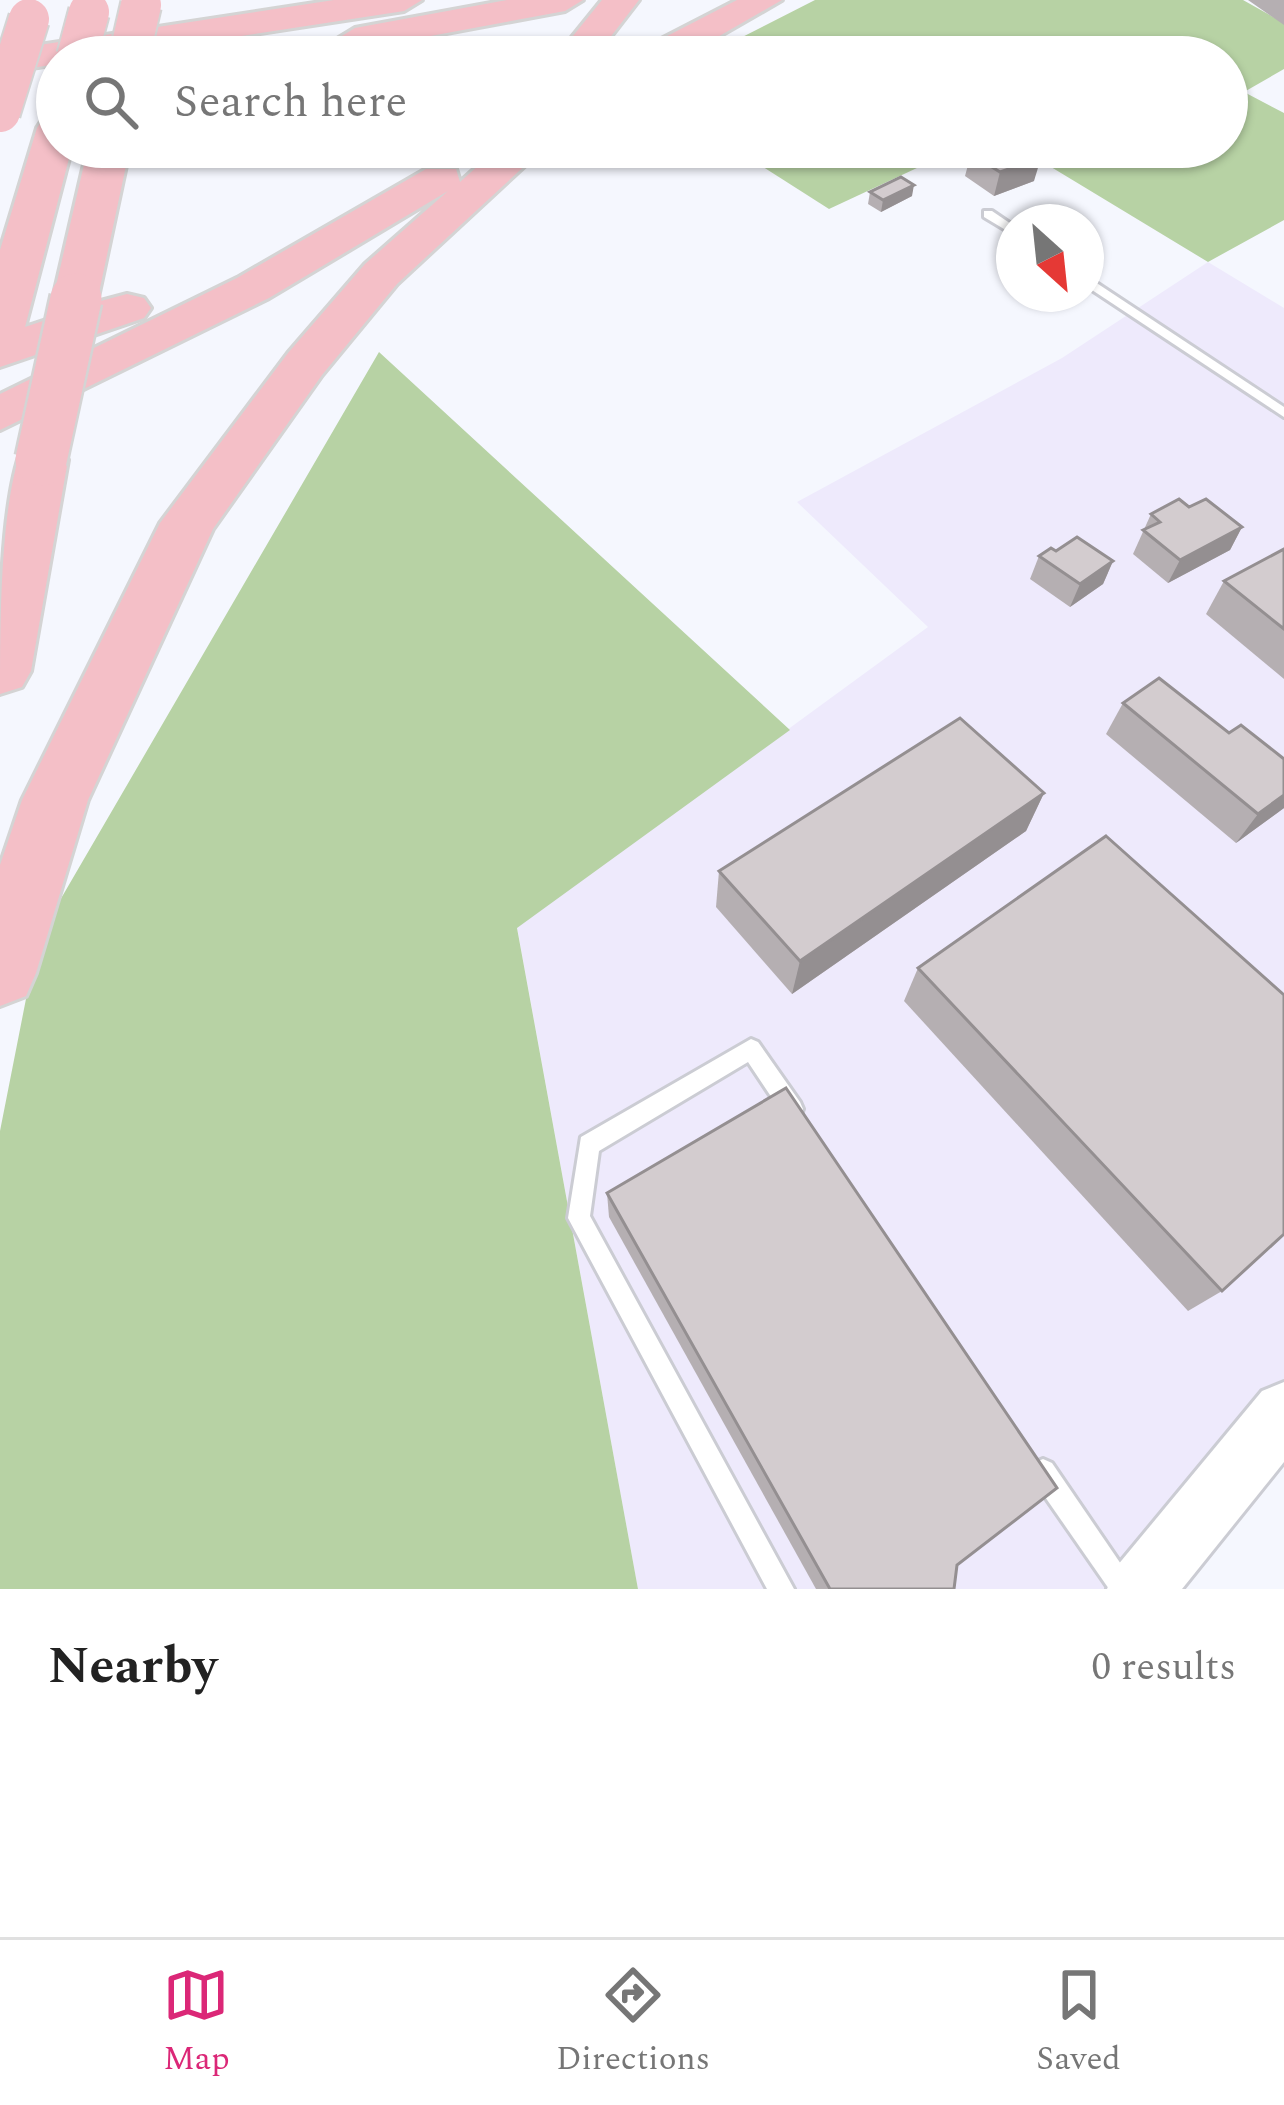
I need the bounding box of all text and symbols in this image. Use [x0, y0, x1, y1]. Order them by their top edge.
search box [36, 36, 1248, 168]
text: Search here [174, 68, 407, 137]
icon: search [78, 69, 144, 135]
north arrow [996, 204, 1104, 312]
text: Nearby [48, 1628, 217, 1706]
text: 0 results [1092, 1638, 1236, 1697]
tab: Map [163, 1962, 230, 2084]
tab: Directions [556, 1962, 710, 2084]
tab: Saved [1036, 1962, 1121, 2084]

